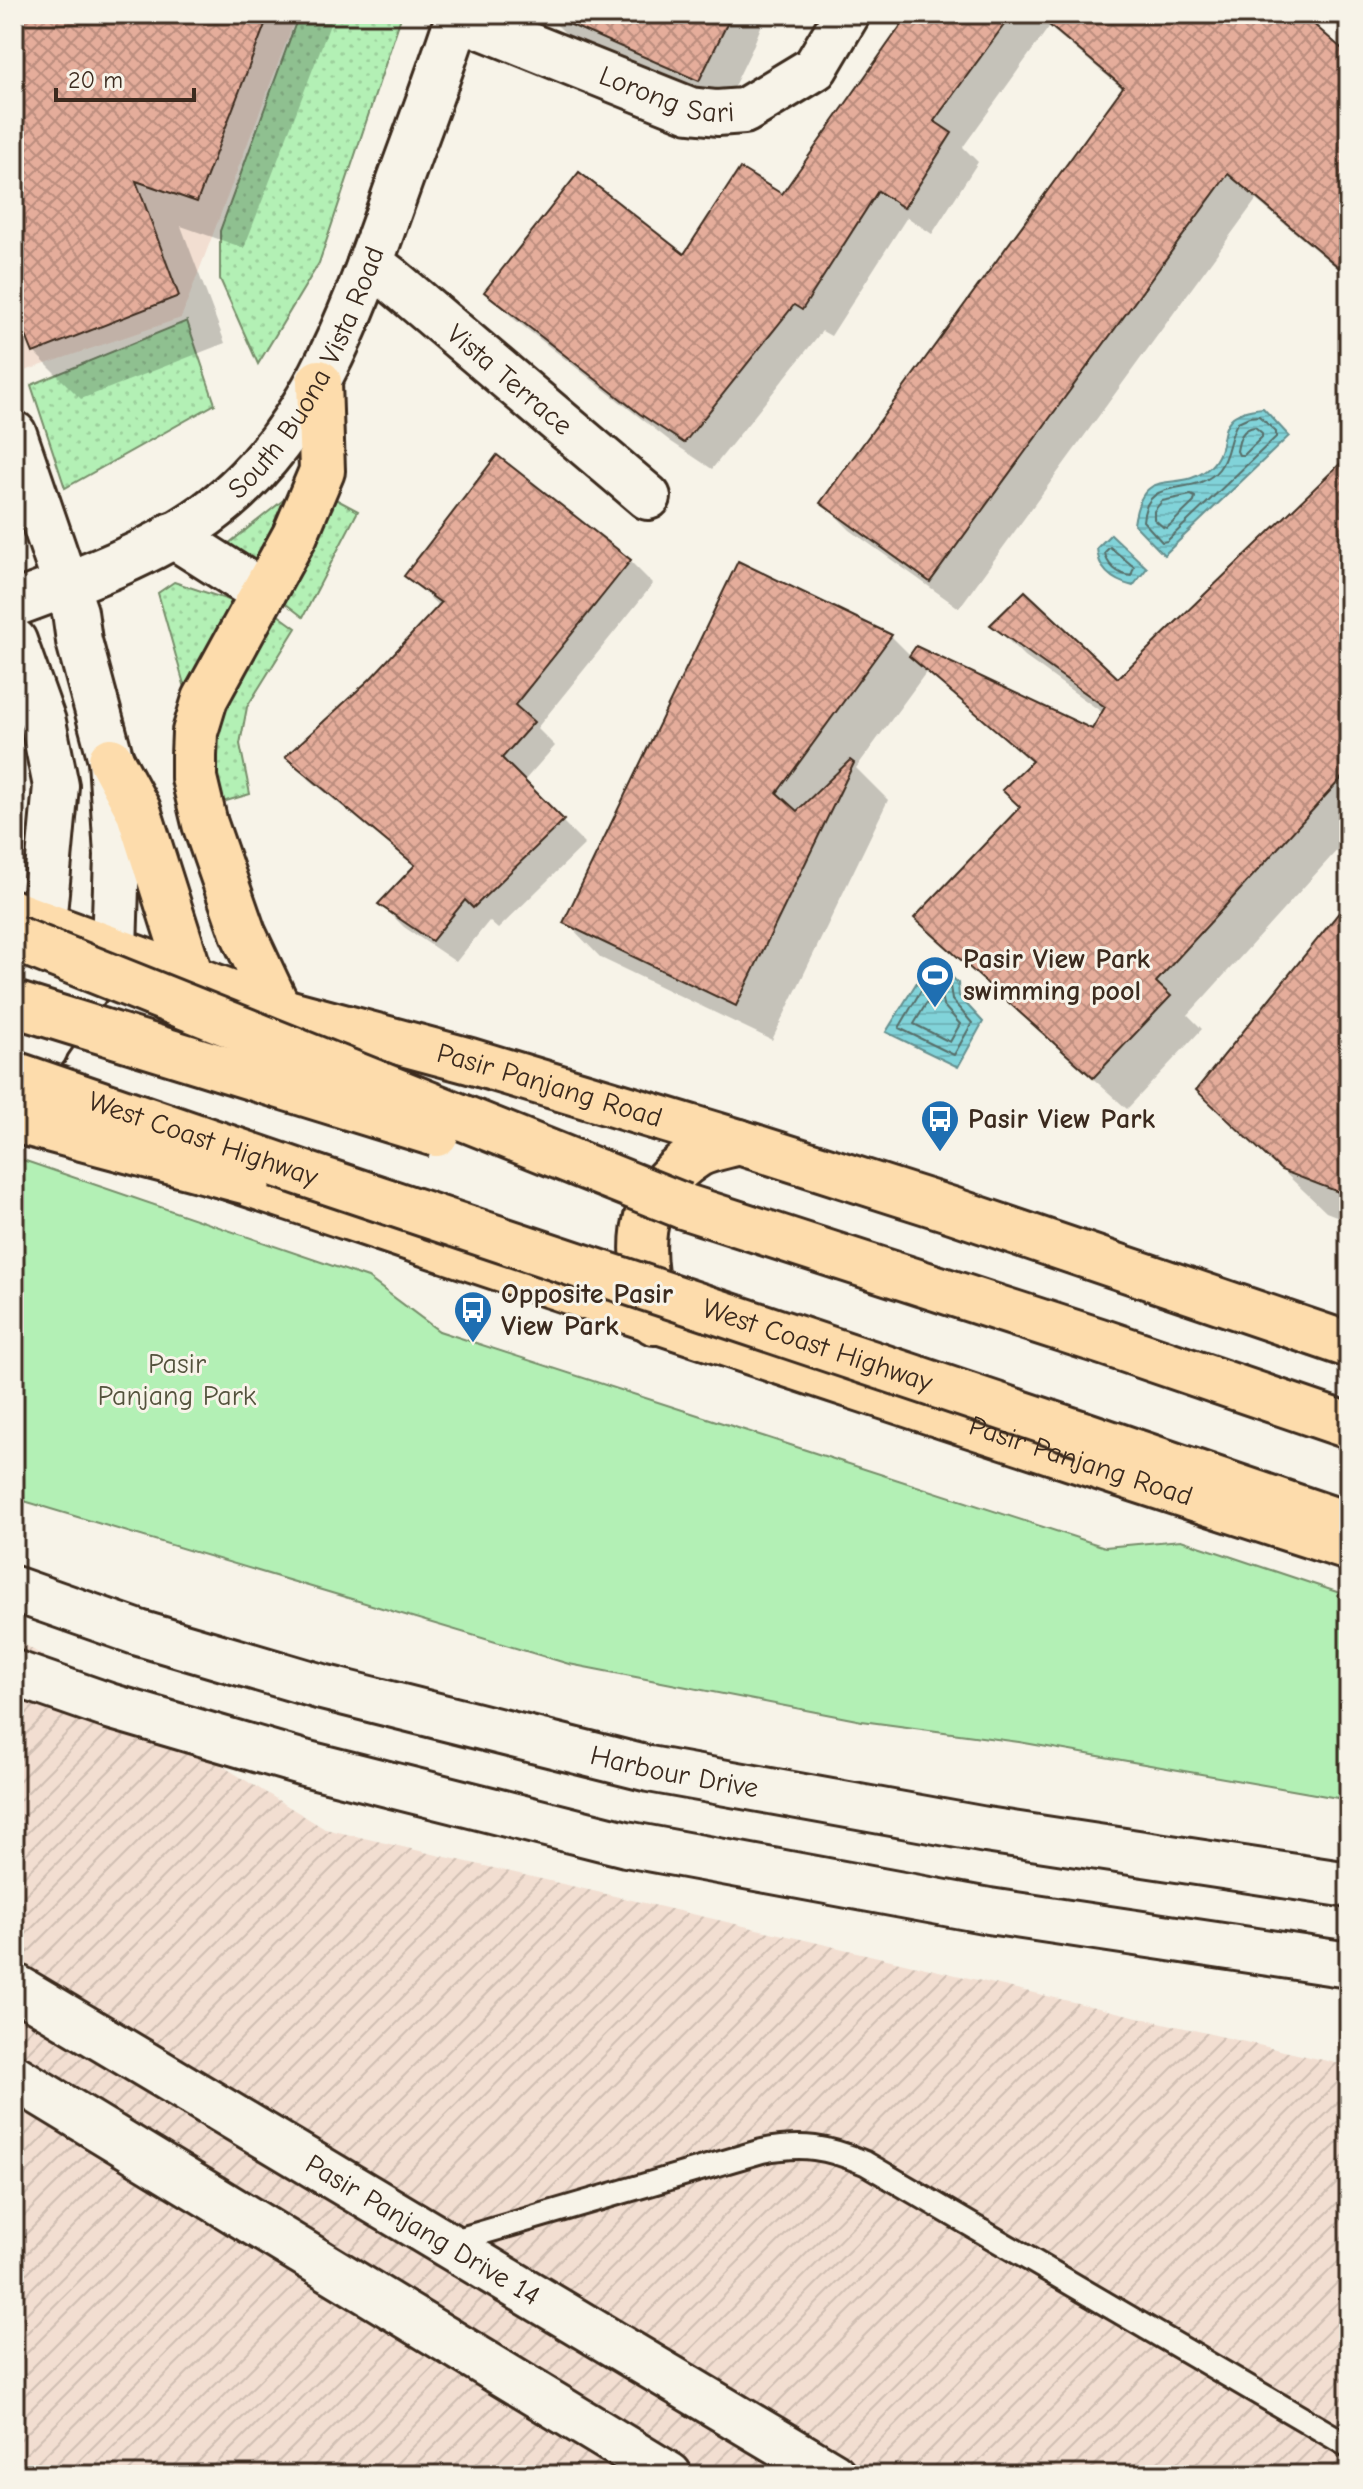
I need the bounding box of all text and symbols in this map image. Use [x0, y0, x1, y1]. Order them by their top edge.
scale bar [56, 52, 194, 102]
street label: Lorong Sari [595, 59, 735, 129]
text: 20 m [68, 66, 123, 94]
street label: South Buona Vista Road [222, 242, 391, 505]
street label: Vista Terrace [441, 318, 579, 442]
place label: Pasir View Park swimming pool [963, 943, 1151, 1007]
sports icon: Pasir View Park swimming pool [914, 954, 956, 1009]
street label: Pasir Panjang Road [434, 1037, 666, 1134]
street label: West Coast Highway [84, 1085, 322, 1193]
bus stop icon: Pasir View Park [919, 1098, 961, 1153]
place label: Pasir View Park [968, 1103, 1156, 1135]
place label: Opposite Pasir View Park [501, 1278, 674, 1342]
bus stop icon: Opposite Pasir View Park [452, 1289, 494, 1344]
street label: West Coast Highway [698, 1292, 937, 1399]
park label: Pasir Panjang Park [98, 1348, 257, 1412]
street label: Pasir Panjang Road [965, 1410, 1197, 1513]
street label: Harbour Drive [587, 1739, 761, 1804]
street label: Pasir Panjang Drive 14 [300, 2148, 545, 2312]

